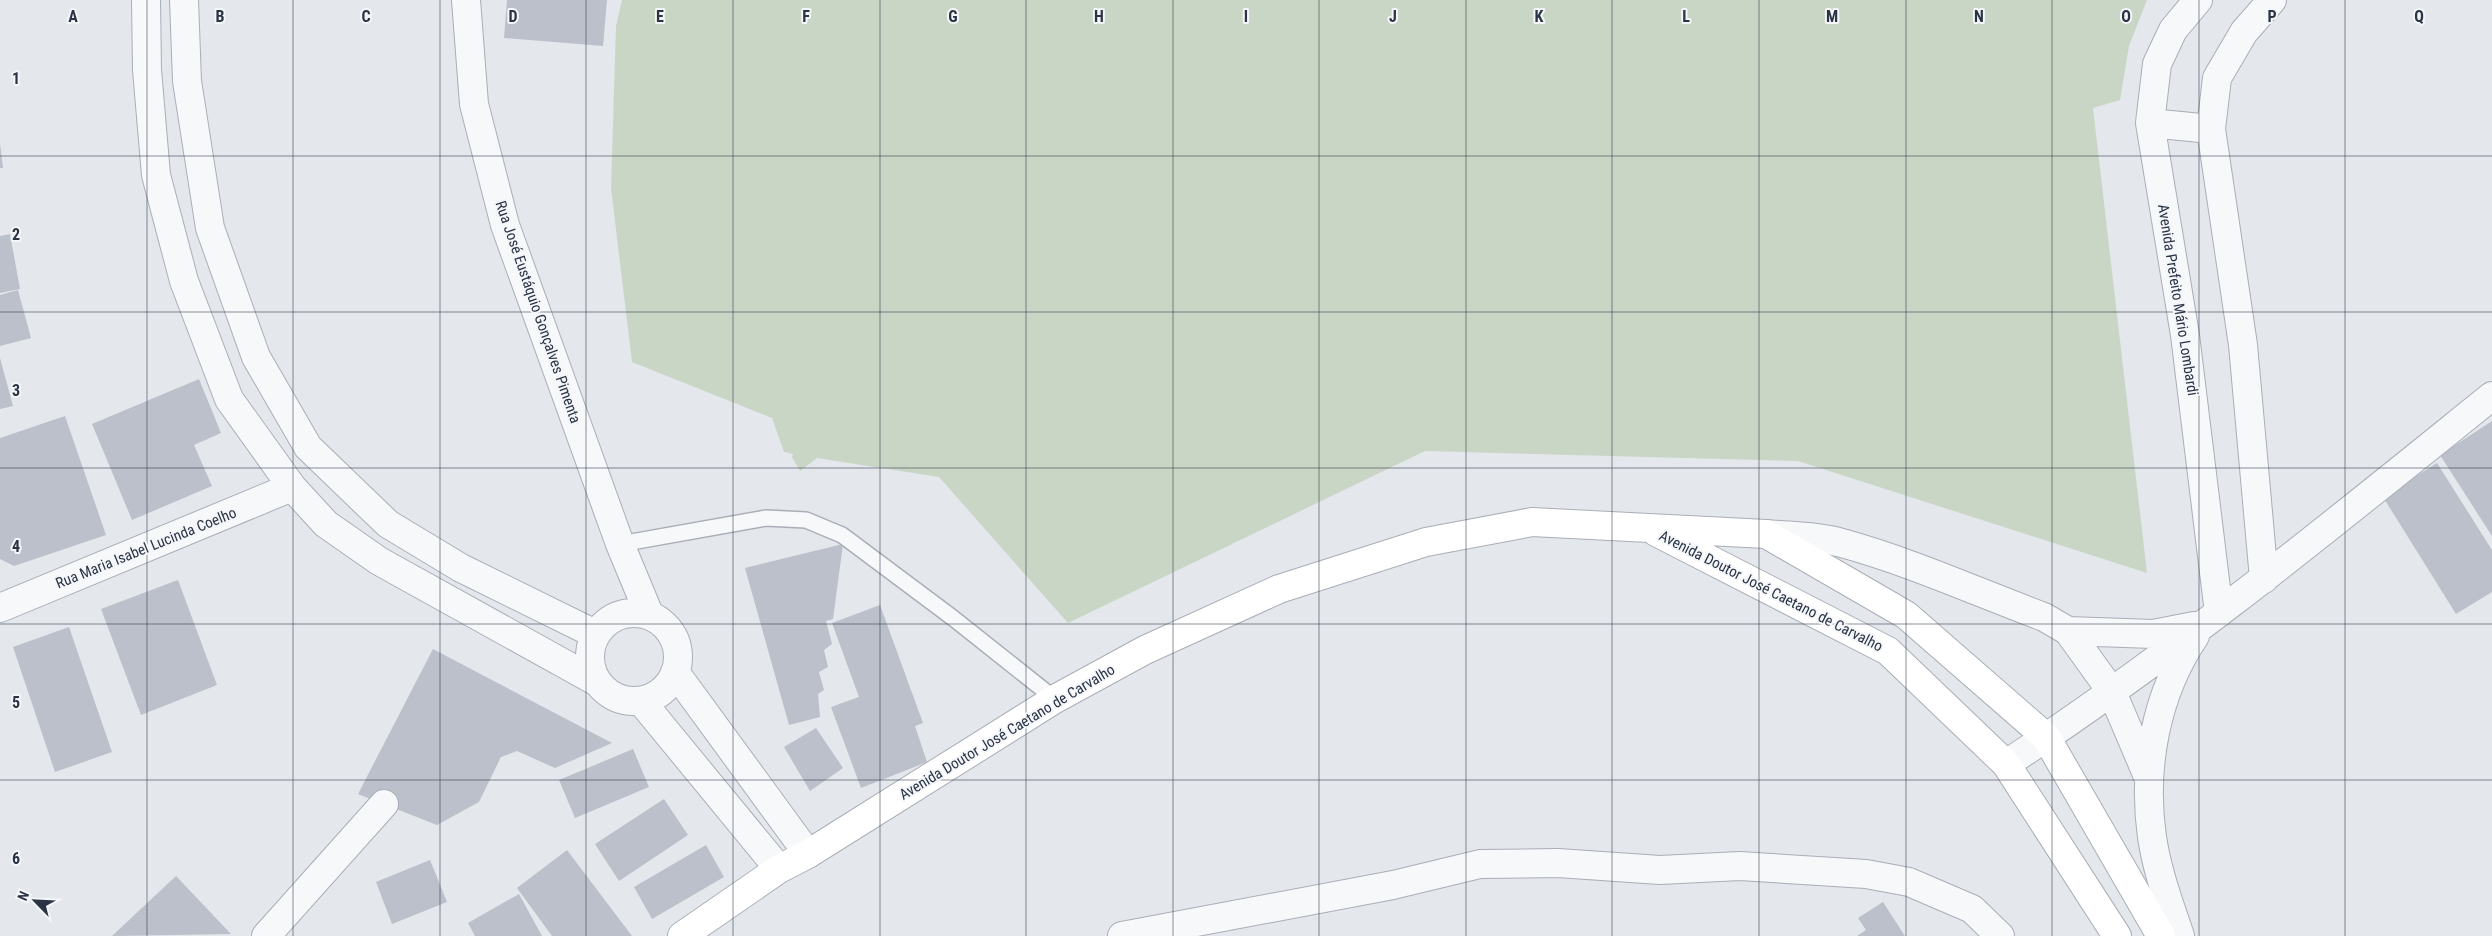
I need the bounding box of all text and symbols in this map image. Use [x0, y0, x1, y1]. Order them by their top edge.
text: A [68, 7, 78, 26]
text: B [216, 7, 225, 26]
text: C [361, 7, 371, 26]
text: D [508, 7, 518, 26]
text: E [656, 7, 664, 26]
text: F [802, 7, 810, 26]
text: G [948, 7, 958, 26]
text: H [1094, 7, 1104, 26]
text: I [1244, 7, 1248, 26]
text: J [1389, 7, 1397, 26]
text: K [1535, 7, 1544, 26]
text: L [1682, 7, 1690, 26]
text: M [1826, 7, 1838, 26]
text: N [1974, 7, 1984, 26]
text: O [2121, 7, 2131, 26]
text: P [2267, 7, 2277, 26]
text: Q [2414, 7, 2424, 26]
text: 1 [12, 69, 20, 88]
street label: Rua José Eustáquio Gonçalves Pimenta [491, 198, 585, 426]
street label: Avenida Prefeito Mário Lombardi [2154, 203, 2202, 397]
text: 2 [12, 225, 20, 244]
text: 3 [12, 381, 20, 400]
street label: Rua Maria Isabel Lucinda Coelho [53, 503, 239, 593]
street label: Avenida Doutor José Caetano de Carvalho [1656, 527, 1886, 655]
text: 4 [12, 537, 20, 556]
street label: Avenida Doutor José Caetano de Carvalho [896, 660, 1118, 804]
text: 5 [12, 693, 20, 712]
text: 6 [12, 849, 20, 868]
north arrow [10, 876, 60, 926]
text: N [14, 889, 32, 903]

